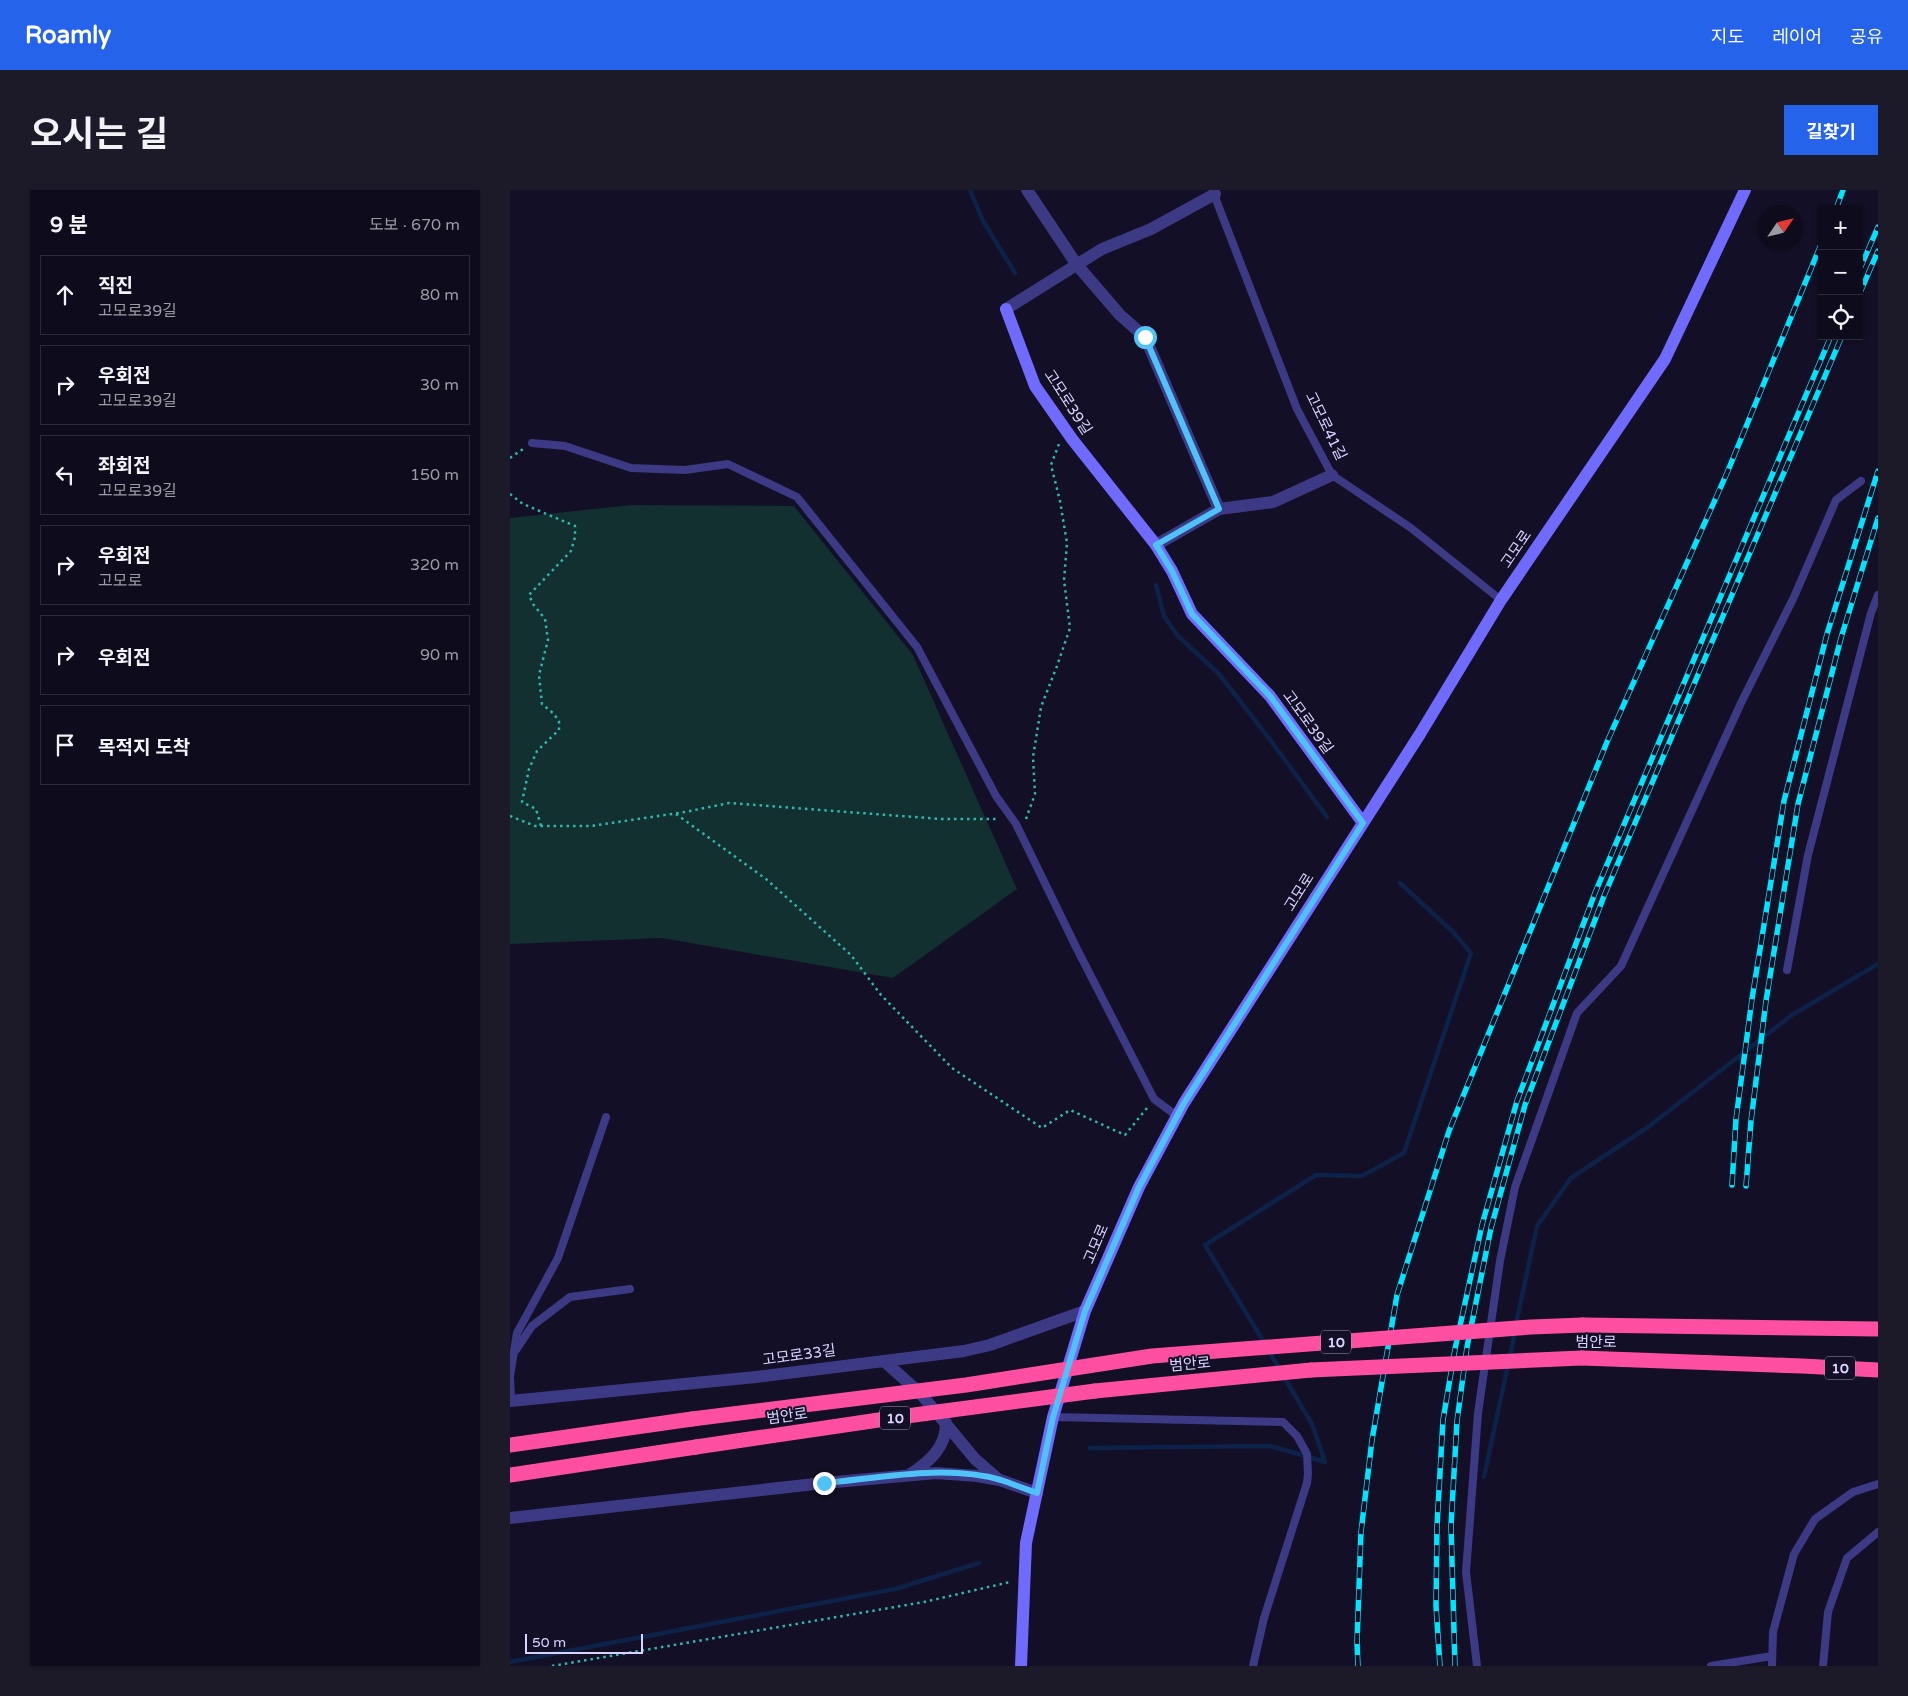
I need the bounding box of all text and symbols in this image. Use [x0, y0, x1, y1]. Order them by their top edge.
text: Roamly [25, 21, 111, 50]
text: 지도 [1711, 26, 1744, 48]
text: 레이어 [1772, 26, 1822, 48]
text: 공유 [1850, 26, 1883, 48]
button: 길찾기 [1784, 105, 1878, 155]
text: 오시는 길 [30, 114, 168, 156]
north arrow [1758, 205, 1803, 250]
map controls [1818, 205, 1863, 340]
button: + [1818, 205, 1863, 250]
text: 9 분 [50, 213, 88, 238]
text: 도보 · 670 m [369, 215, 460, 235]
button: − [1818, 250, 1863, 295]
text: 직진 [98, 275, 133, 297]
icon: ahead [51, 281, 79, 309]
text: 80 m [420, 285, 459, 305]
button: locate [1818, 295, 1863, 340]
text: 고모로39길 [98, 301, 177, 321]
route start [1134, 326, 1157, 349]
text: 우회전 [98, 365, 150, 387]
street label: 고모로39길 [1040, 366, 1096, 438]
icon: right [51, 371, 79, 399]
text: 30 m [420, 375, 459, 395]
street label: 고모로41길 [1302, 389, 1350, 463]
text: 고모로39길 [98, 391, 177, 411]
text: 좌회전 [98, 455, 150, 477]
icon: left [51, 461, 79, 489]
text: 150 m [410, 465, 459, 485]
text: 고모로39길 [98, 481, 177, 501]
street label: 고모로 [1497, 527, 1535, 571]
text: 우회전 [98, 545, 150, 567]
icon: right [51, 551, 79, 579]
text: 320 m [410, 555, 459, 575]
text: 고모로 [98, 571, 142, 591]
icon: right [51, 641, 79, 669]
text: 90 m [420, 645, 459, 665]
text: 우회전 [98, 647, 150, 669]
street label: 고모로39길 [1279, 687, 1337, 757]
icon: arrive [51, 731, 79, 759]
text: 목적지 도착 [98, 737, 190, 759]
street label: 고모로 [1280, 870, 1318, 914]
street label: 고모로 [1080, 1221, 1112, 1267]
road number: 10 [1321, 1330, 1351, 1354]
street label: 범안로 [1575, 1333, 1617, 1351]
street label: 고모로33길 [761, 1341, 837, 1369]
street label: 범안로 [1169, 1353, 1211, 1375]
road number: 10 [1825, 1356, 1855, 1380]
street label: 범안로 [765, 1404, 809, 1428]
road number: 10 [880, 1406, 910, 1430]
route end [813, 1472, 836, 1495]
scale bar [525, 1631, 642, 1654]
text: 50 m [532, 1634, 566, 1651]

